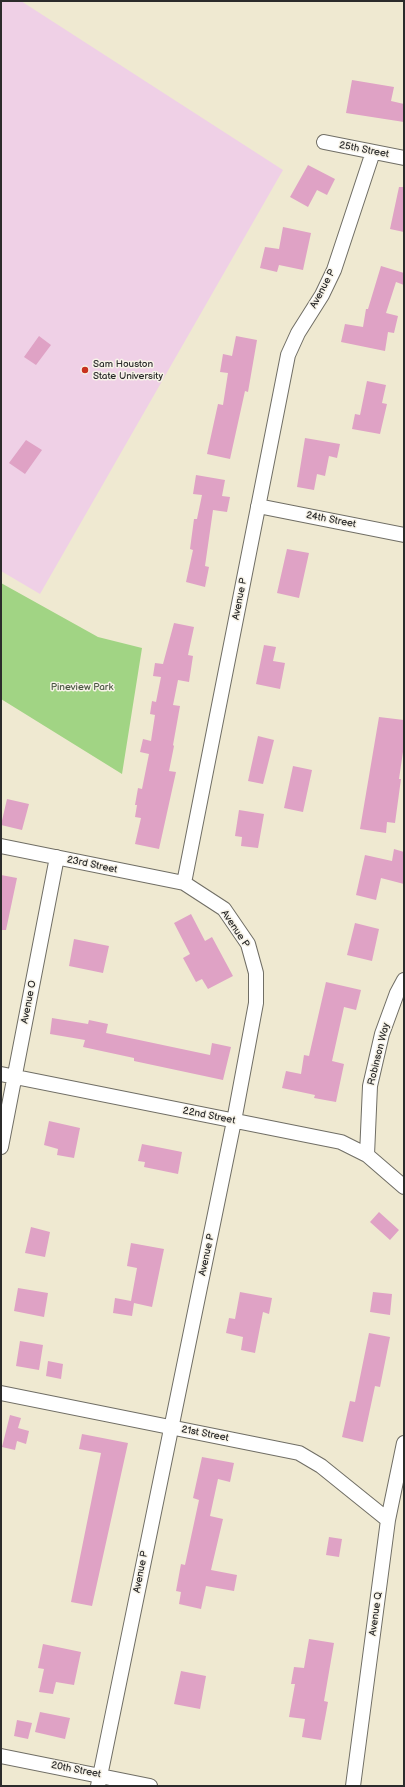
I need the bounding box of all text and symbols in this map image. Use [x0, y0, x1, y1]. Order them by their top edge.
street label: 25th Street [338, 139, 390, 161]
street label: Avenue P [308, 267, 338, 311]
place label: Sam Houston State University [93, 358, 163, 382]
marker: Sam Houston State University [80, 365, 90, 375]
street label: 24th Street [305, 509, 357, 531]
street label: Avenue P [230, 577, 250, 621]
park label: Pineview Park [51, 681, 113, 693]
street label: 23rd Street [66, 854, 118, 876]
street label: Avenue P [218, 908, 252, 950]
street label: Avenue O [19, 979, 39, 1025]
street label: Robinson Way [365, 1021, 393, 1087]
street label: 22nd Street [182, 1105, 236, 1127]
street label: Avenue P [197, 1233, 217, 1277]
street label: 21st Street [180, 1424, 230, 1444]
street label: Avenue P [131, 1550, 151, 1594]
street label: Avenue Q [367, 1591, 385, 1637]
street label: 20th Street [50, 1759, 102, 1781]

